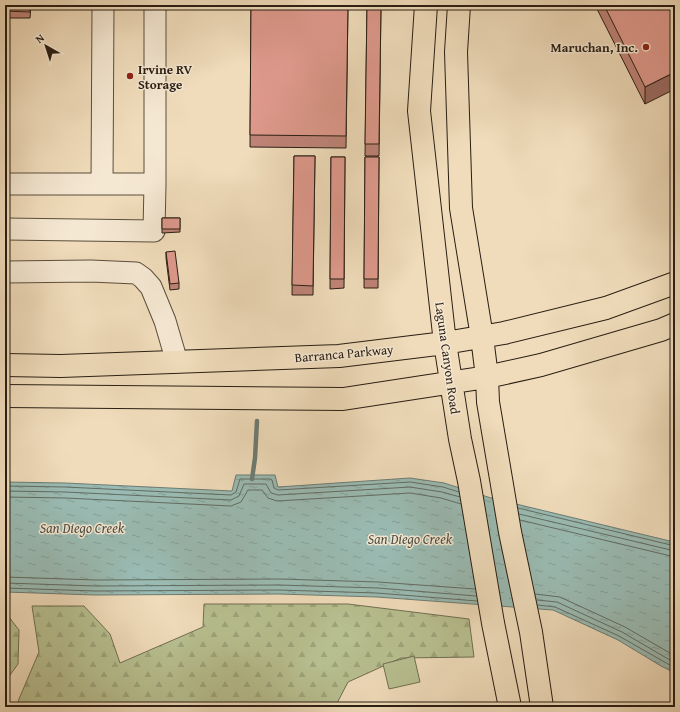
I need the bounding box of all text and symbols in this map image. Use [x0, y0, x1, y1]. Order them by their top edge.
north arrow [26, 26, 66, 66]
text: N [32, 29, 48, 47]
place label: Maruchan, Inc. [551, 38, 638, 57]
marker: Maruchan, Inc. [641, 42, 651, 52]
place label: Irvine RV Storage [138, 60, 193, 94]
marker: Irvine RV Storage [125, 71, 135, 81]
street label: Laguna Canyon Road [430, 301, 465, 415]
street label: Barranca Parkway [294, 340, 395, 367]
water label: San Diego Creek [40, 518, 125, 538]
water label: San Diego Creek [368, 529, 453, 549]

